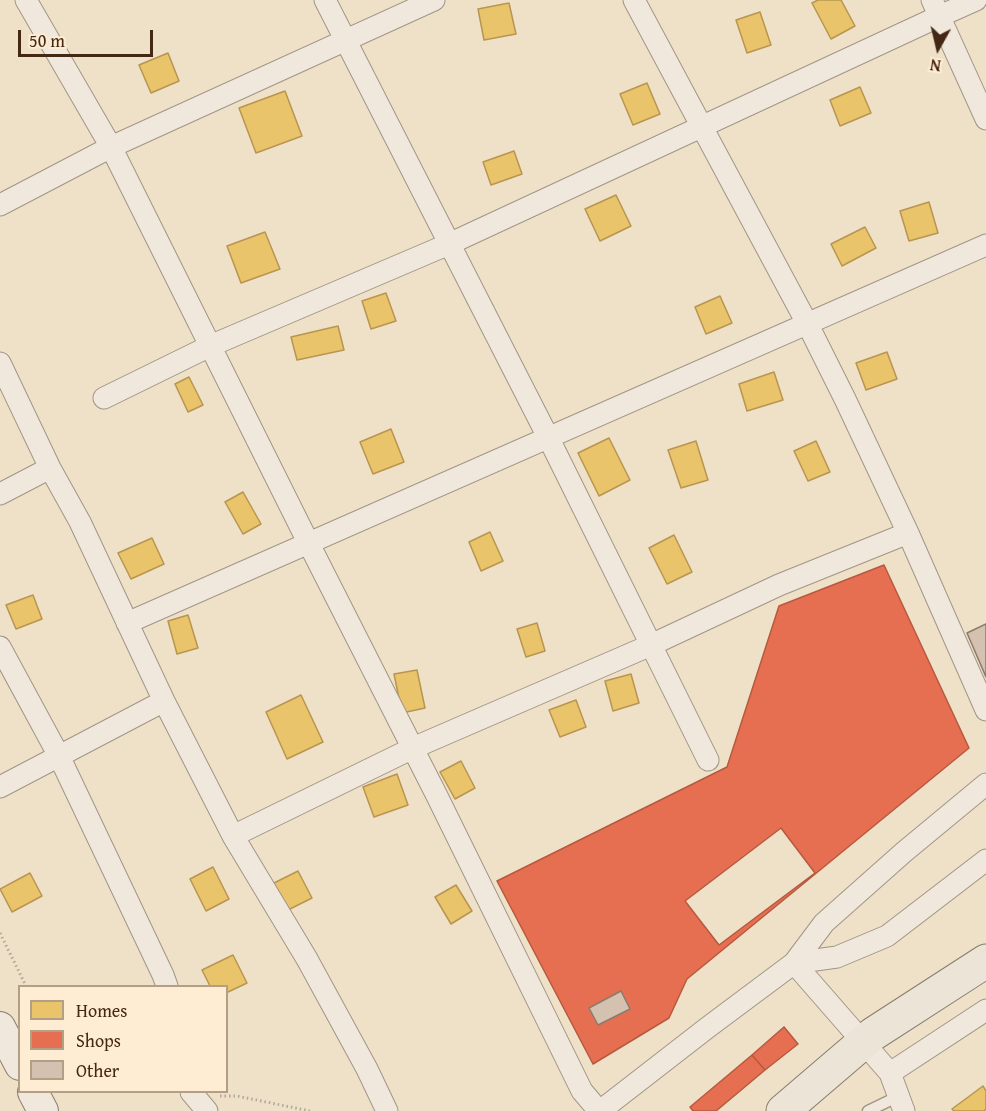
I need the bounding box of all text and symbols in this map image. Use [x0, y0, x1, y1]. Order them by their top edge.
scale bar [21, 18, 156, 56]
north arrow [908, 18, 968, 78]
text: 50 m [29, 27, 65, 54]
text: N [929, 53, 942, 78]
legend [18, 985, 228, 1093]
text: Homes [76, 997, 127, 1024]
text: Shops [76, 1027, 121, 1054]
text: Other [76, 1057, 119, 1084]

